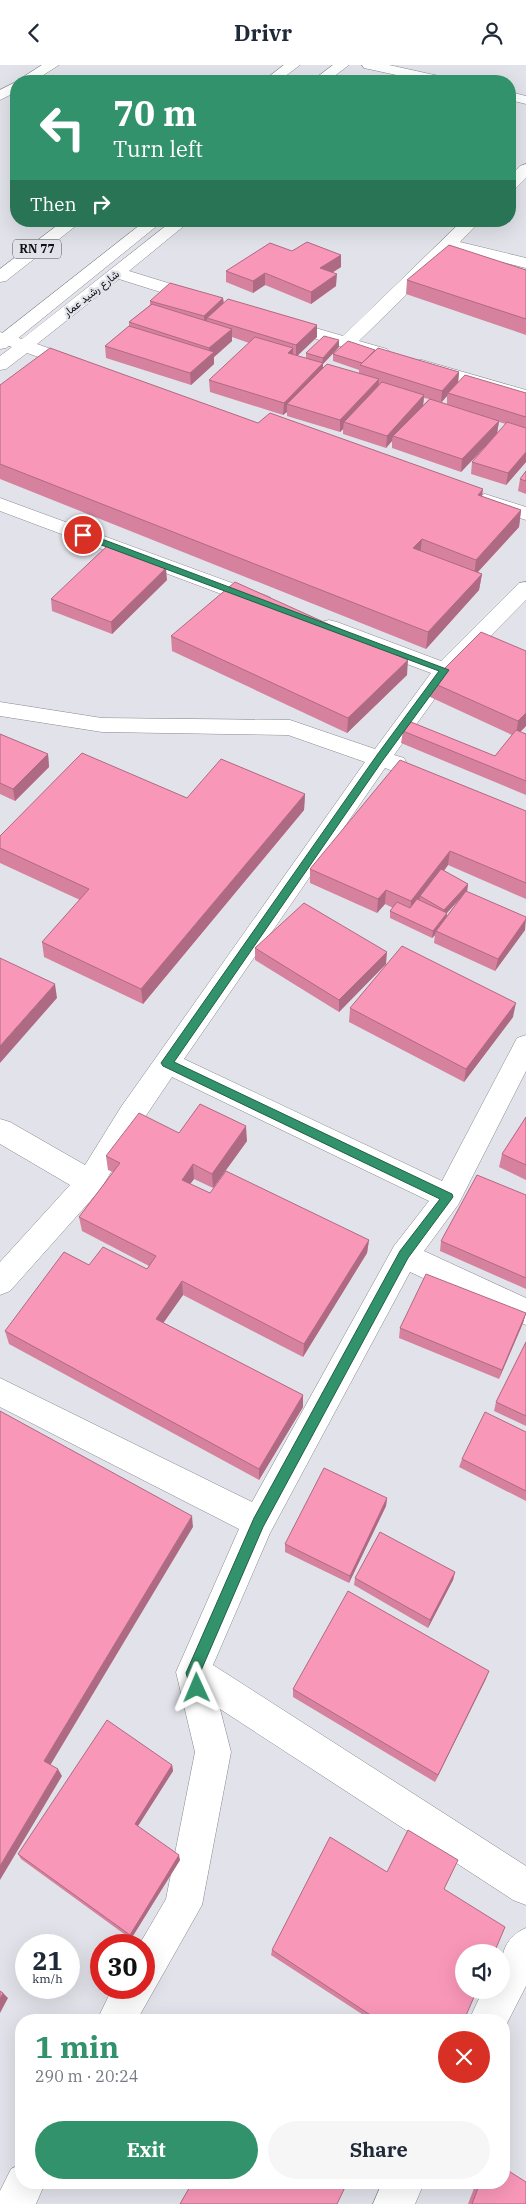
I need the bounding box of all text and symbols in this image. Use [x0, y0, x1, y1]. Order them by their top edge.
text: Drivr [234, 18, 292, 47]
icon: back [20, 19, 48, 47]
icon: person [478, 19, 506, 47]
text: 70 m [113, 90, 197, 136]
icon: left [30, 95, 95, 160]
text: Turn left [113, 134, 203, 163]
icon: right [87, 190, 115, 218]
text: Then [30, 192, 77, 216]
road number: RN 77 [13, 239, 61, 258]
street label: شارع رشيد عمار [59, 267, 123, 321]
pin [62, 514, 104, 556]
icon: arrive [69, 521, 97, 549]
position arrow [170, 1661, 222, 1713]
speed limit sign: 30 [90, 1934, 155, 1999]
text: 21 [32, 1944, 63, 1977]
map controls [455, 1944, 510, 1999]
button: sound [455, 1944, 510, 1999]
text: km/h [32, 1971, 63, 1986]
text: 1 min [35, 2027, 119, 2066]
button: close [438, 2031, 490, 2083]
text: 290 m · 20:24 [35, 2066, 138, 2086]
button: Exit [35, 2121, 258, 2179]
button: Share [268, 2121, 490, 2179]

